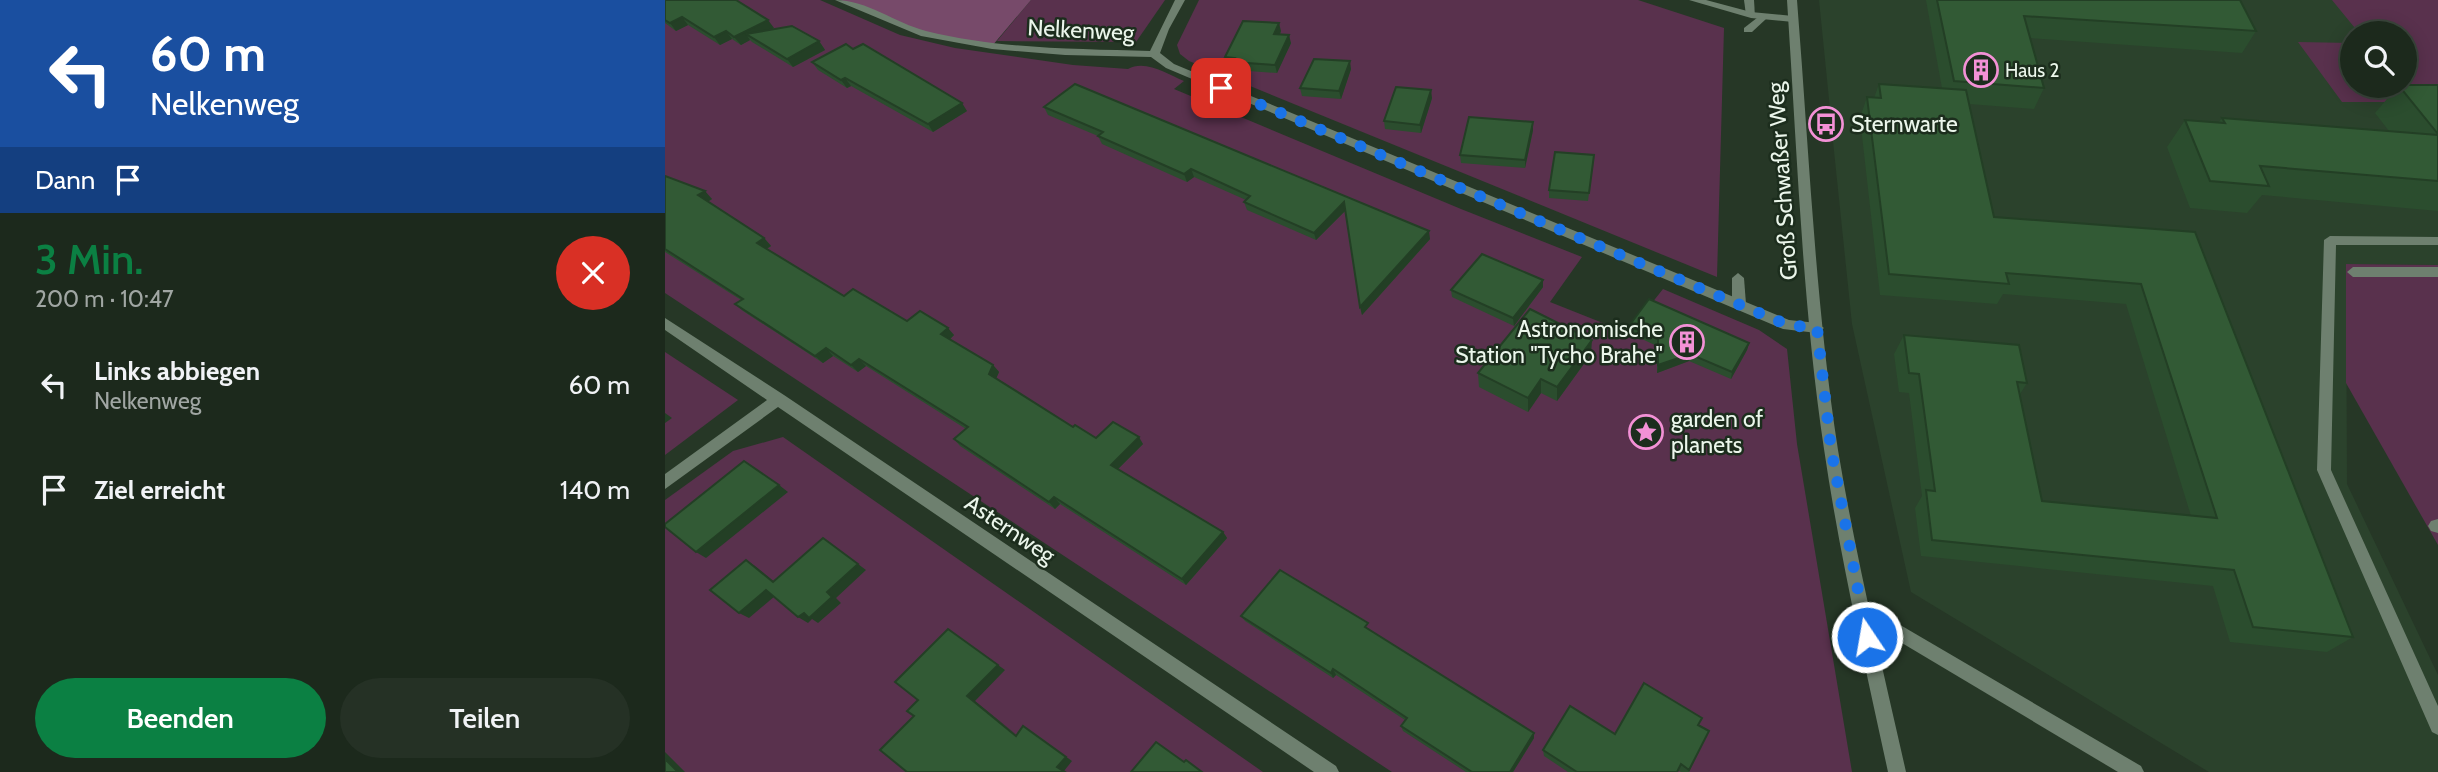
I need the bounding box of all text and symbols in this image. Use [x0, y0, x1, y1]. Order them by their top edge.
street label: Nelkenweg [1027, 13, 1136, 47]
map controls [2340, 21, 2417, 98]
button: search [2340, 21, 2417, 98]
text: 60 m [150, 24, 266, 83]
icon: left [35, 28, 126, 119]
building icon: Haus 2 [1962, 51, 2000, 89]
pin [1191, 58, 1251, 118]
place label: Haus 2 [2005, 59, 2059, 82]
icon: arrive [1202, 69, 1240, 107]
street label: Groß Schwaßer Weg [1761, 81, 1803, 281]
text: Nelkenweg [150, 84, 299, 123]
bus stop icon: Sternwarte [1807, 105, 1845, 143]
place label: Sternwarte [1851, 110, 1958, 138]
icon: arrive [109, 161, 147, 199]
text: Dann [35, 164, 95, 196]
text: 3 Min. [35, 233, 143, 285]
button: close [556, 236, 630, 310]
text: 200 m · 10:47 [35, 285, 174, 313]
place label: Astronomische Station "Tycho Brahe" [1455, 315, 1663, 369]
building icon: Astronomische Station "Tycho Brahe" [1668, 323, 1706, 361]
text: Links abbiegen [94, 355, 260, 387]
icon: left [35, 366, 73, 404]
text: 60 m [568, 369, 630, 401]
text: Nelkenweg [94, 387, 201, 415]
place label: garden of planets [1671, 405, 1764, 459]
place icon: garden of planets [1627, 413, 1665, 451]
icon: arrive [35, 471, 73, 509]
text: Ziel erreicht [94, 474, 225, 506]
text: 140 m [560, 474, 630, 506]
street label: Asternweg [960, 489, 1061, 570]
position arrow [1830, 600, 1904, 674]
button: Beenden [35, 678, 326, 758]
button: Teilen [340, 678, 630, 758]

